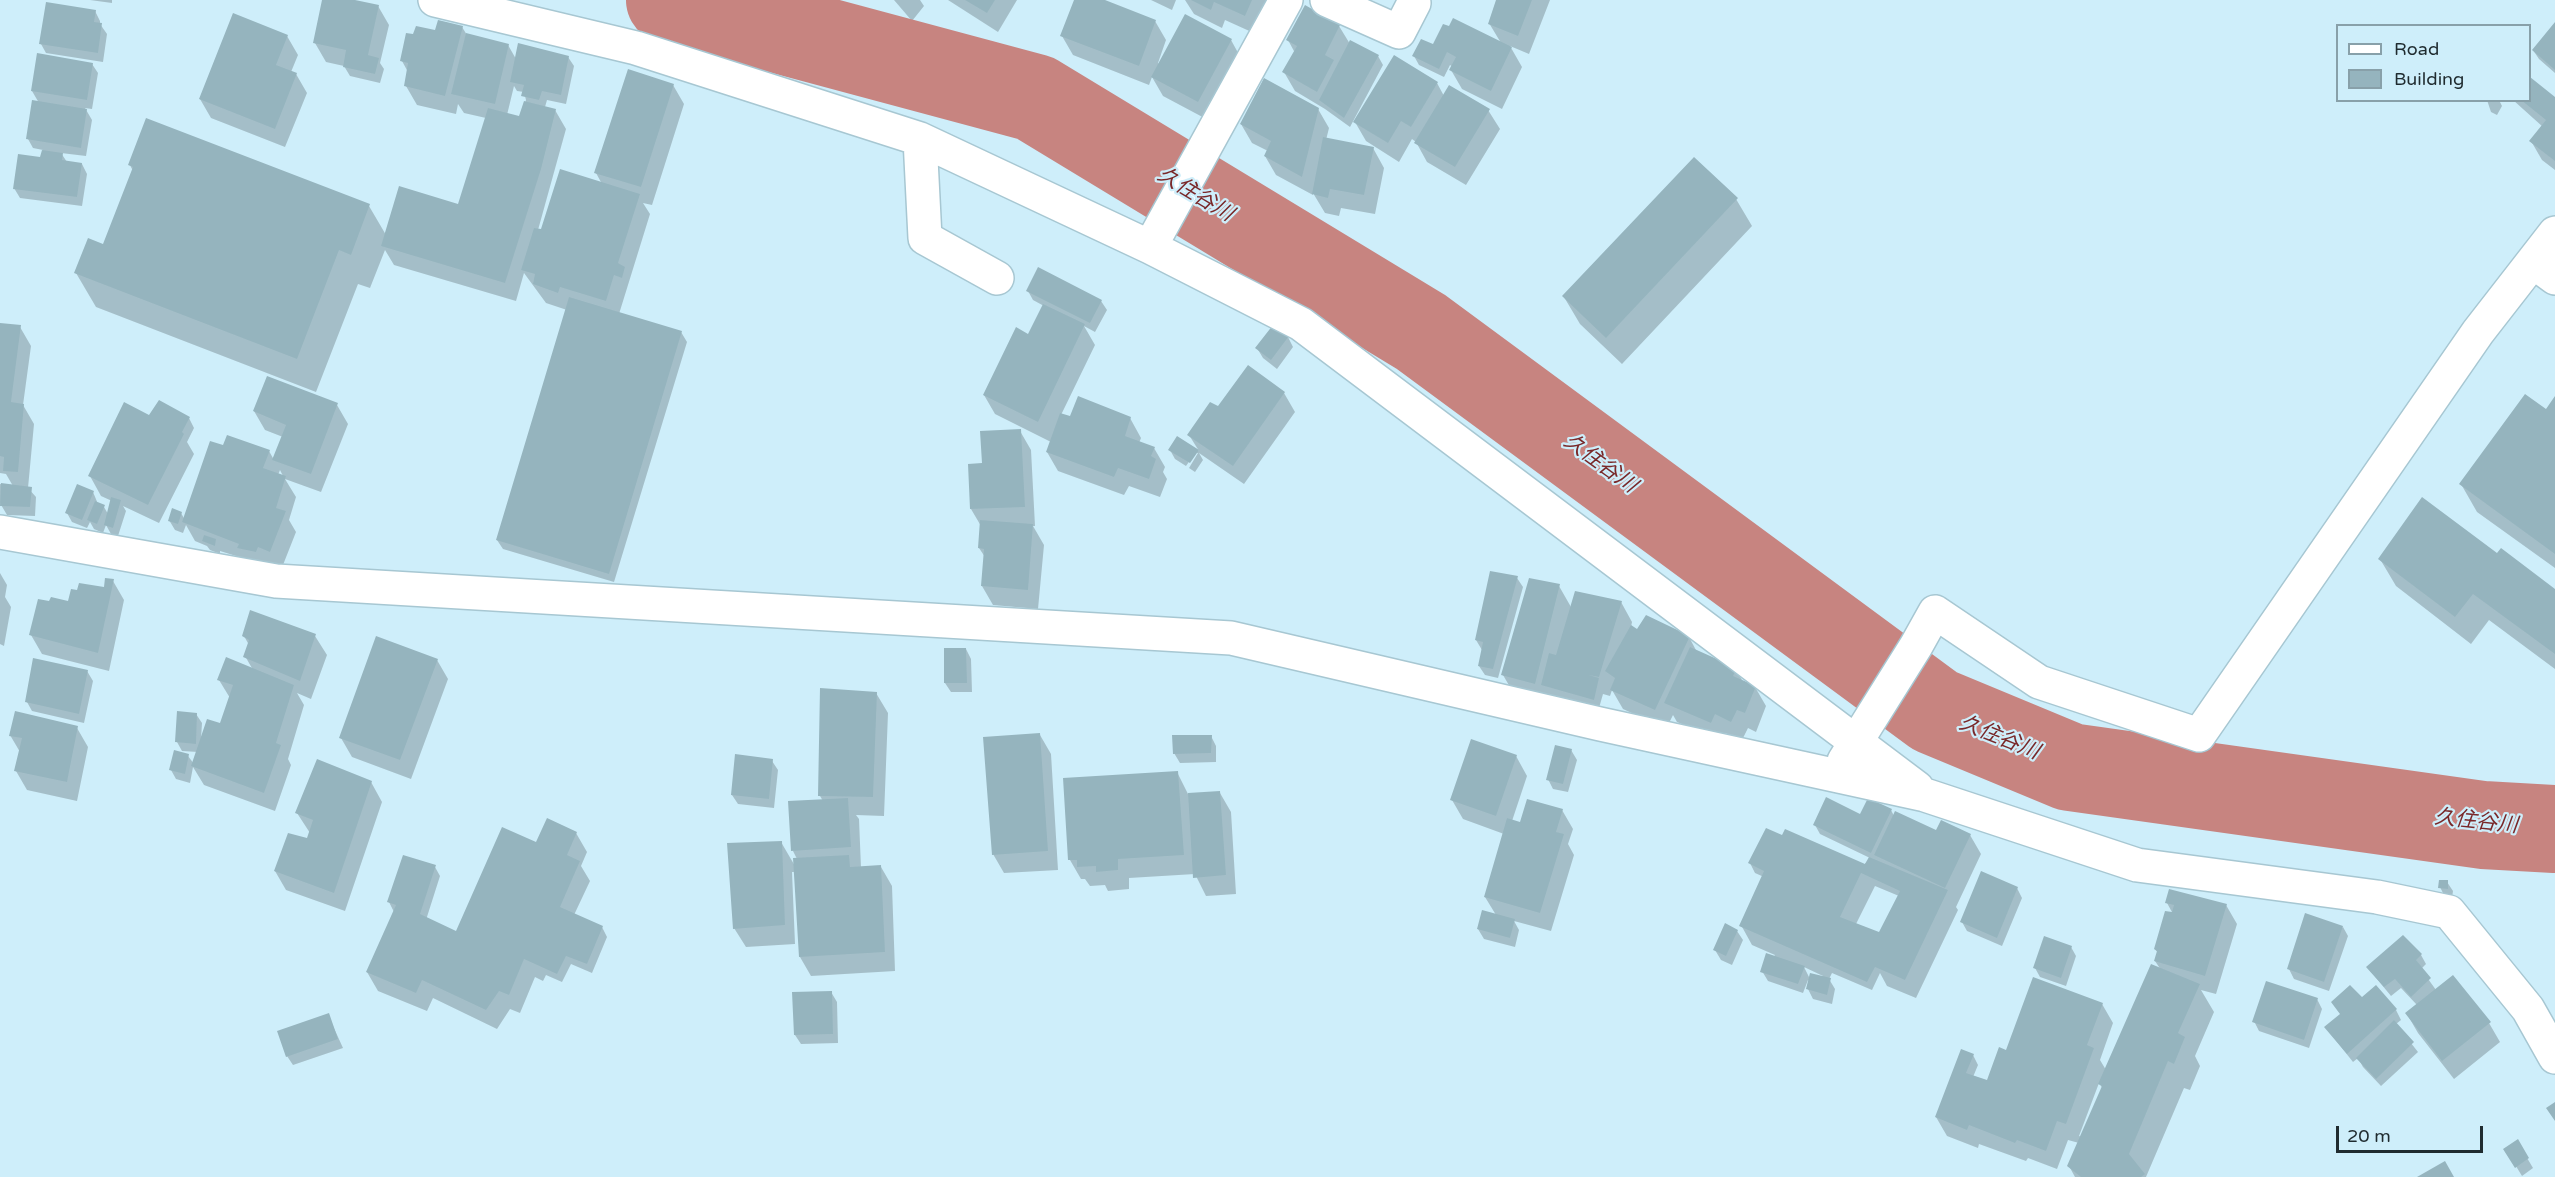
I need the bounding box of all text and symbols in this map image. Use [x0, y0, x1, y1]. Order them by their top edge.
legend [2336, 24, 2531, 102]
text: Road [2394, 38, 2439, 60]
text: Building [2394, 68, 2464, 90]
water label: 久住谷川 [1153, 163, 1237, 227]
water label: 久住谷川 [1559, 429, 1641, 499]
water label: 久住谷川 [1955, 711, 2043, 765]
water label: 久住谷川 [2433, 805, 2519, 839]
scale bar [2339, 1114, 2486, 1152]
text: 20 m [2347, 1125, 2391, 1147]

